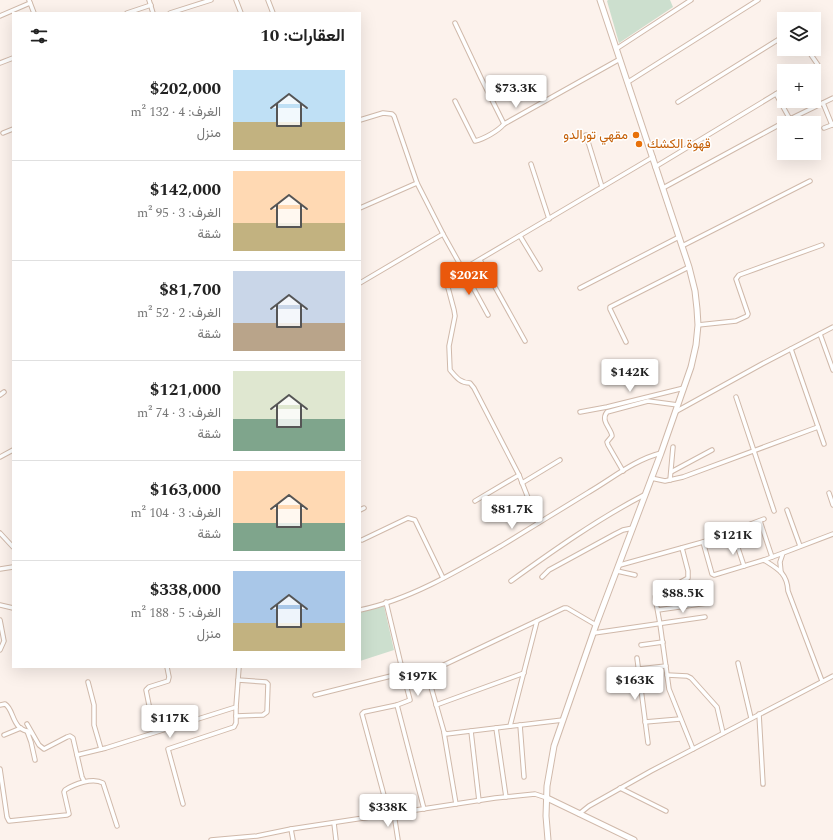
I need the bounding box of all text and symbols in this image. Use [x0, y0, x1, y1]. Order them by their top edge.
map controls [777, 12, 821, 160]
button: layers [777, 12, 821, 56]
text: العقارات: 10 [260, 23, 345, 49]
icon: filters [28, 25, 50, 47]
button: + [777, 64, 821, 108]
pin: $73.3K [483, 75, 549, 109]
text: $202,000 [150, 76, 221, 102]
text: $73.3K [495, 78, 537, 98]
icon: home [265, 86, 313, 134]
text: الغرف: 4 · 132 m² [131, 102, 221, 122]
button: − [777, 116, 821, 160]
text: منزل [197, 123, 221, 143]
place label: مقهي تورالدو [563, 125, 628, 145]
marker: مقهي تورالدو [631, 130, 641, 140]
place label: قهوة الكشك [647, 134, 711, 154]
marker: قهوة الكشك [634, 139, 644, 149]
text: $142,000 [150, 177, 221, 203]
icon: home [265, 187, 313, 235]
text: الغرف: 3 · 95 m² [137, 203, 221, 223]
text: شقة [198, 224, 221, 244]
pin: $202K [441, 262, 497, 296]
text: $202K [449, 265, 489, 285]
text: $81,700 [159, 277, 221, 303]
icon: home [265, 287, 313, 335]
text: الغرف: 2 · 52 m² [137, 303, 221, 323]
text: شقة [198, 324, 221, 344]
pin: $142K [602, 359, 658, 393]
text: $142K [610, 362, 650, 382]
text: $121,000 [150, 377, 221, 403]
icon: home [265, 387, 313, 435]
text: الغرف: 3 · 74 m² [137, 403, 221, 423]
text: شقة [198, 424, 221, 444]
text: $163,000 [150, 477, 221, 503]
icon: home [265, 487, 313, 535]
pin: $81.7K [479, 496, 545, 530]
text: $81.7K [491, 499, 533, 519]
text: الغرف: 3 · 104 m² [131, 503, 221, 523]
pin: $121K [705, 522, 761, 556]
text: شقة [198, 524, 221, 544]
text: $121K [713, 525, 753, 545]
text: $338,000 [150, 577, 221, 603]
pin: $88.5K [650, 580, 716, 614]
text: $88.5K [662, 583, 704, 603]
icon: home [265, 587, 313, 635]
text: الغرف: 5 · 188 m² [131, 603, 221, 623]
text: منزل [197, 624, 221, 644]
pin: $197K [390, 663, 446, 697]
text: $197K [398, 666, 438, 686]
pin: $163K [607, 667, 663, 701]
text: $163K [615, 670, 655, 690]
pin: $117K [142, 705, 198, 739]
text: $117K [150, 708, 190, 728]
pin: $338K [360, 794, 416, 828]
text: $338K [368, 797, 408, 817]

